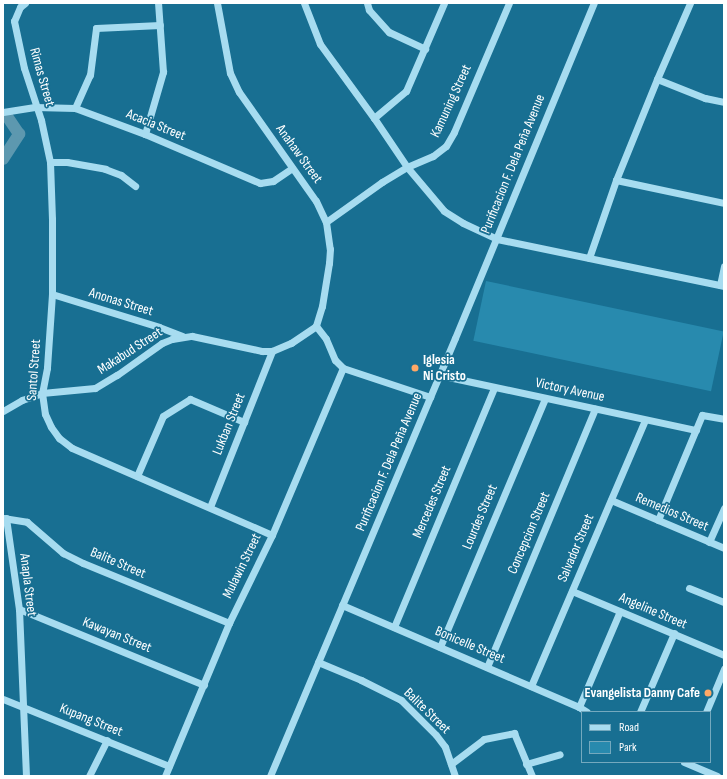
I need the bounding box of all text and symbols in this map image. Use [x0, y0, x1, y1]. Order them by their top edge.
street label: Rimas Street [26, 46, 58, 108]
street label: Kamuning Street [427, 62, 475, 140]
street label: Purificacion F. Dela Peña Avenue [477, 92, 549, 236]
street label: Acacia Street [124, 106, 188, 144]
street label: Anahaw Street [272, 121, 326, 187]
street label: Anonas Street [87, 284, 155, 320]
street label: Makabud Street [95, 324, 165, 378]
street label: Santol Street [23, 339, 45, 401]
place label: Iglesia Ni Cristo [423, 352, 466, 384]
marker: Iglesia Ni Cristo [410, 363, 420, 373]
street label: Victory Avenue [534, 374, 606, 406]
street label: Purificacion F. Dela Peña Avenue [352, 390, 426, 534]
street label: Lukban Street [209, 391, 249, 457]
street label: Mercedes Street [409, 463, 455, 541]
street label: Lourdes Street [459, 482, 501, 552]
street label: Remedios Street [633, 489, 711, 535]
street label: Concepcion Street [504, 490, 554, 576]
street label: Salvador Street [554, 512, 598, 584]
street label: Mulawin Street [219, 531, 265, 601]
street label: Balite Street [88, 544, 148, 582]
street label: Anapla Street [16, 553, 40, 617]
street label: Angeline Street [616, 589, 690, 633]
street label: Kawayan Street [80, 614, 154, 656]
street label: Bonicelle Street [432, 623, 508, 667]
street label: Balite Street [400, 685, 454, 737]
place label: Evangelista Danny Cafe [585, 685, 700, 701]
marker: Evangelista Danny Cafe [703, 688, 713, 698]
street label: Kupang Street [57, 700, 125, 740]
legend [581, 711, 711, 763]
text: Road [619, 720, 639, 735]
text: Park [619, 740, 637, 755]

